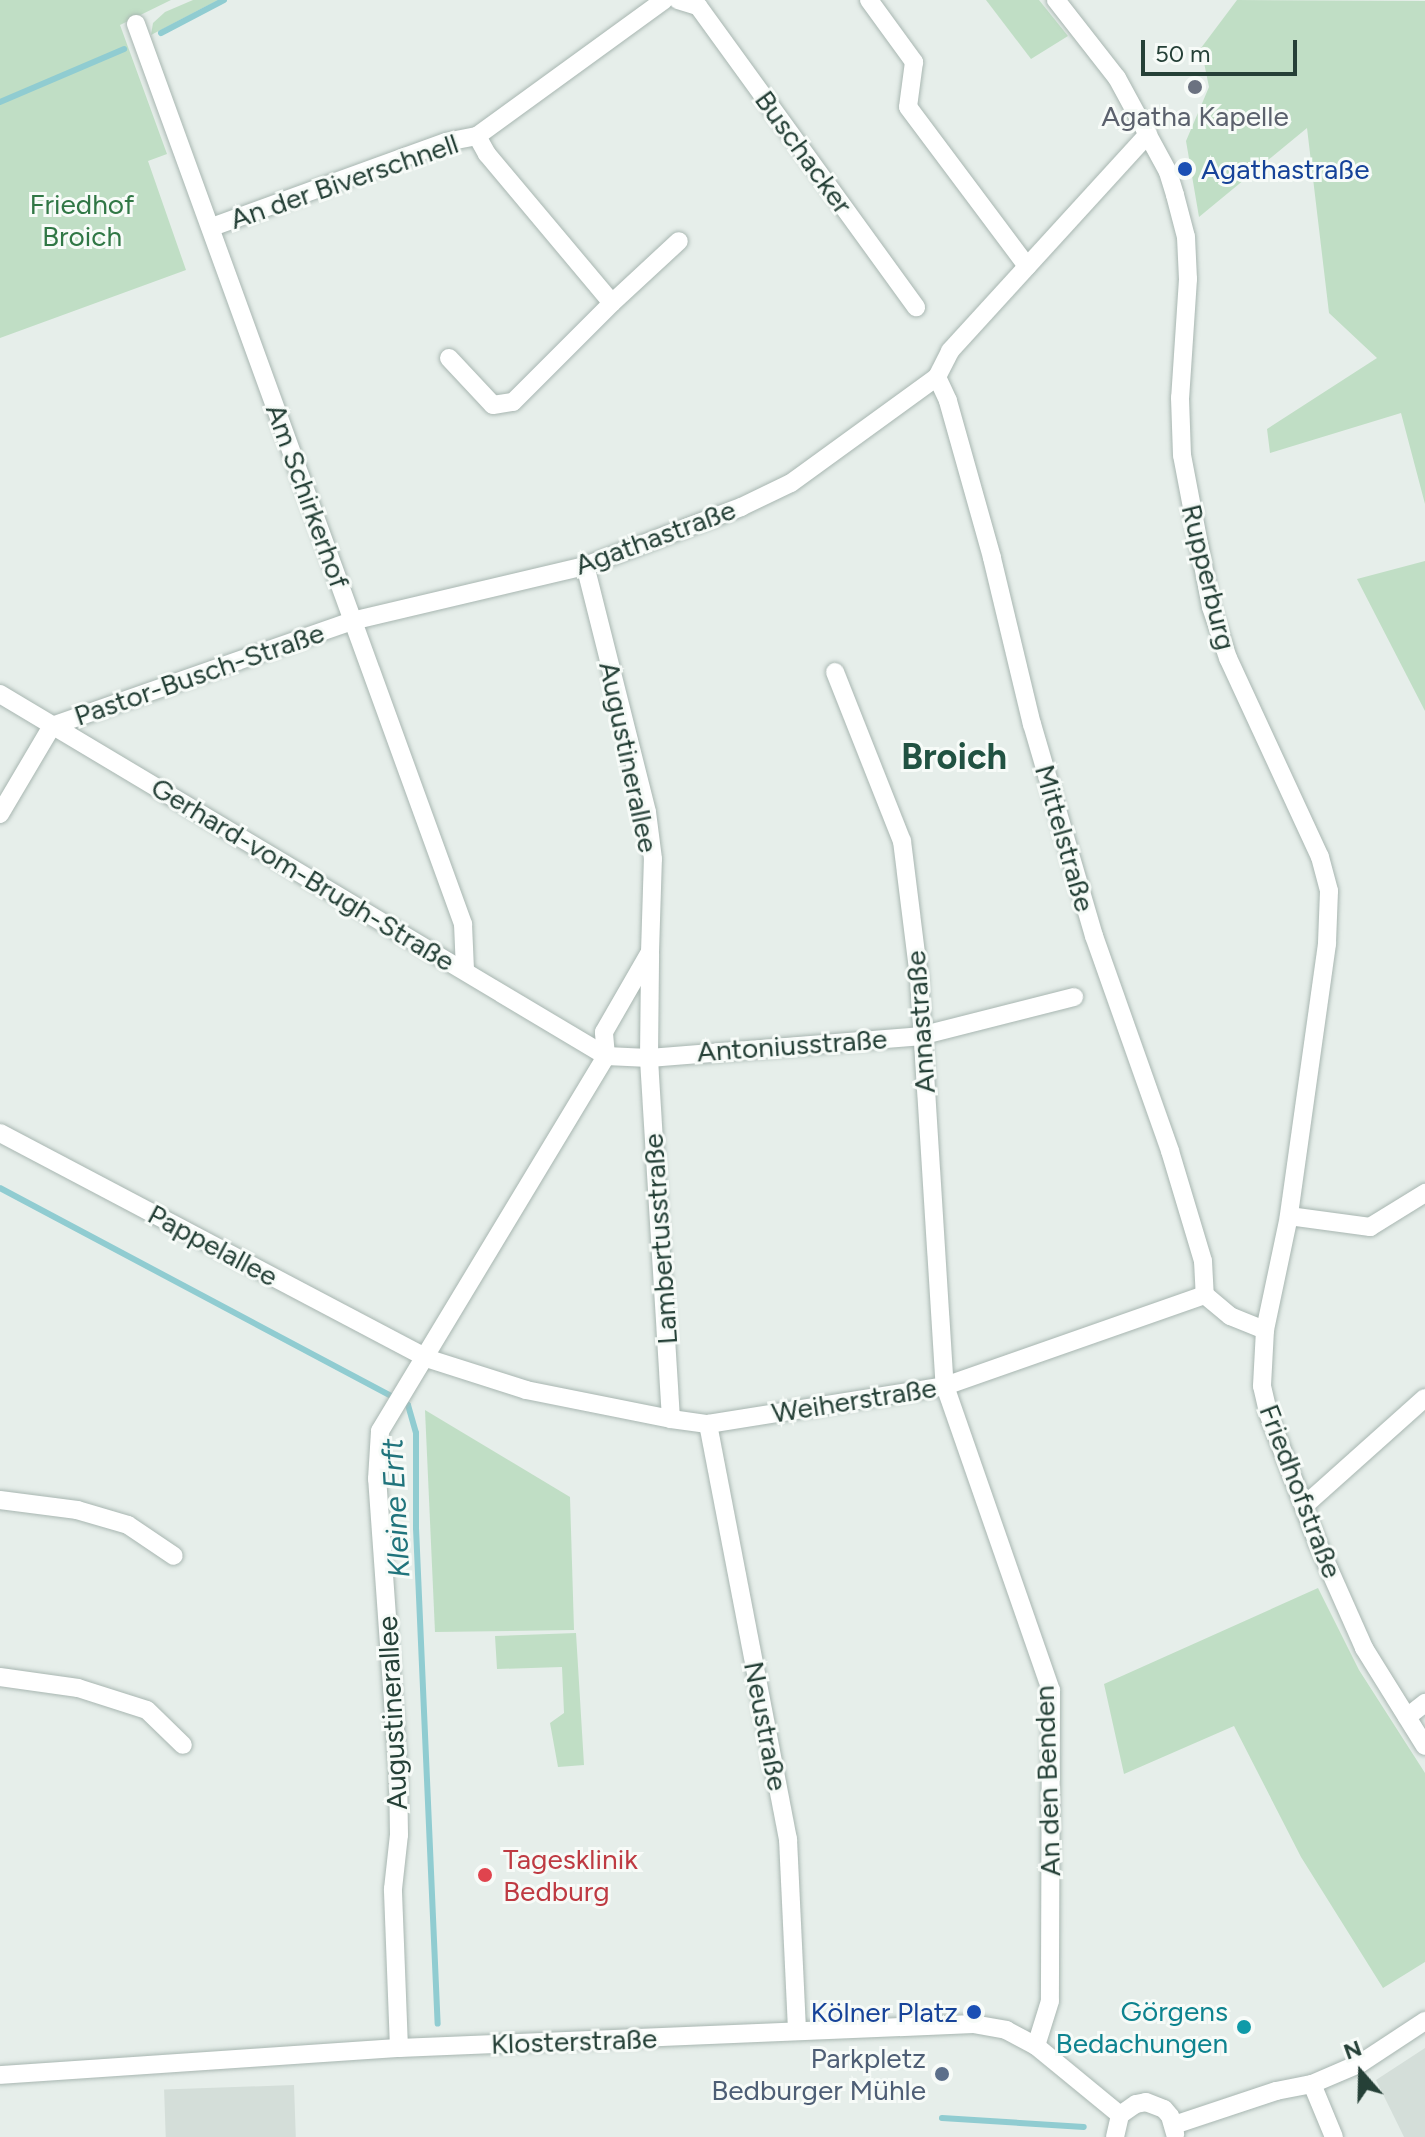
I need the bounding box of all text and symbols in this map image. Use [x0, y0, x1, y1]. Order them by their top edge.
scale bar [1145, 24, 1301, 74]
text: 50 m [1155, 39, 1211, 68]
marker: Agatha Kapelle [1186, 78, 1204, 96]
street label: Buschacker [748, 84, 860, 220]
place label: Agatha Kapelle [1101, 99, 1289, 133]
street label: An der Biverschnell [225, 126, 463, 236]
place label: Agathastraße [1201, 152, 1369, 186]
marker: Agathastraße [1176, 160, 1194, 178]
park label: Friedhof Broich [30, 187, 134, 253]
street label: Am Schirkerhof [259, 399, 357, 593]
street label: Agathastraße [570, 492, 740, 582]
street label: Rupperburg [1175, 501, 1243, 653]
street label: Pastor-Busch-Straße [70, 615, 328, 733]
street label: Augustinerallee [592, 658, 666, 856]
district label: Broich [901, 735, 1007, 779]
street label: Mittelstraße [1028, 761, 1102, 915]
street label: Gerhard-vom-Brugh-Straße [145, 770, 461, 978]
street label: Annastraße [898, 950, 942, 1094]
street label: Antoniusstraße [696, 1022, 888, 1068]
street label: Lambertusstraße [636, 1132, 684, 1346]
street label: Pappelallee [142, 1197, 284, 1293]
street label: Weiherstraße [769, 1370, 939, 1430]
street label: Friedhofstraße [1252, 1399, 1350, 1583]
water label: Kleine Erft [374, 1437, 418, 1579]
street label: Augustinerallee [370, 1615, 414, 1811]
street label: Neustraße [737, 1658, 795, 1794]
street label: An den Benden [1027, 1685, 1067, 1877]
place label: Tagesklinik Bedburg [503, 1842, 638, 1908]
marker: Tagesklinik Bedburg [474, 1864, 496, 1886]
place label: Görgens Bedachungen [1056, 1994, 1228, 2060]
place label: Kölner Platz [810, 1995, 958, 2029]
marker: Kölner Platz [965, 2003, 983, 2021]
marker: Görgens Bedachungen [1235, 2018, 1253, 2036]
street label: Klosterstraße [490, 2021, 658, 2061]
north arrow [1321, 2033, 1401, 2113]
text: N [1340, 2034, 1365, 2066]
place label: Parkpletz Bedburger Mühle [711, 2041, 926, 2107]
marker: Parkpletz Bedburger Mühle [933, 2065, 951, 2083]

